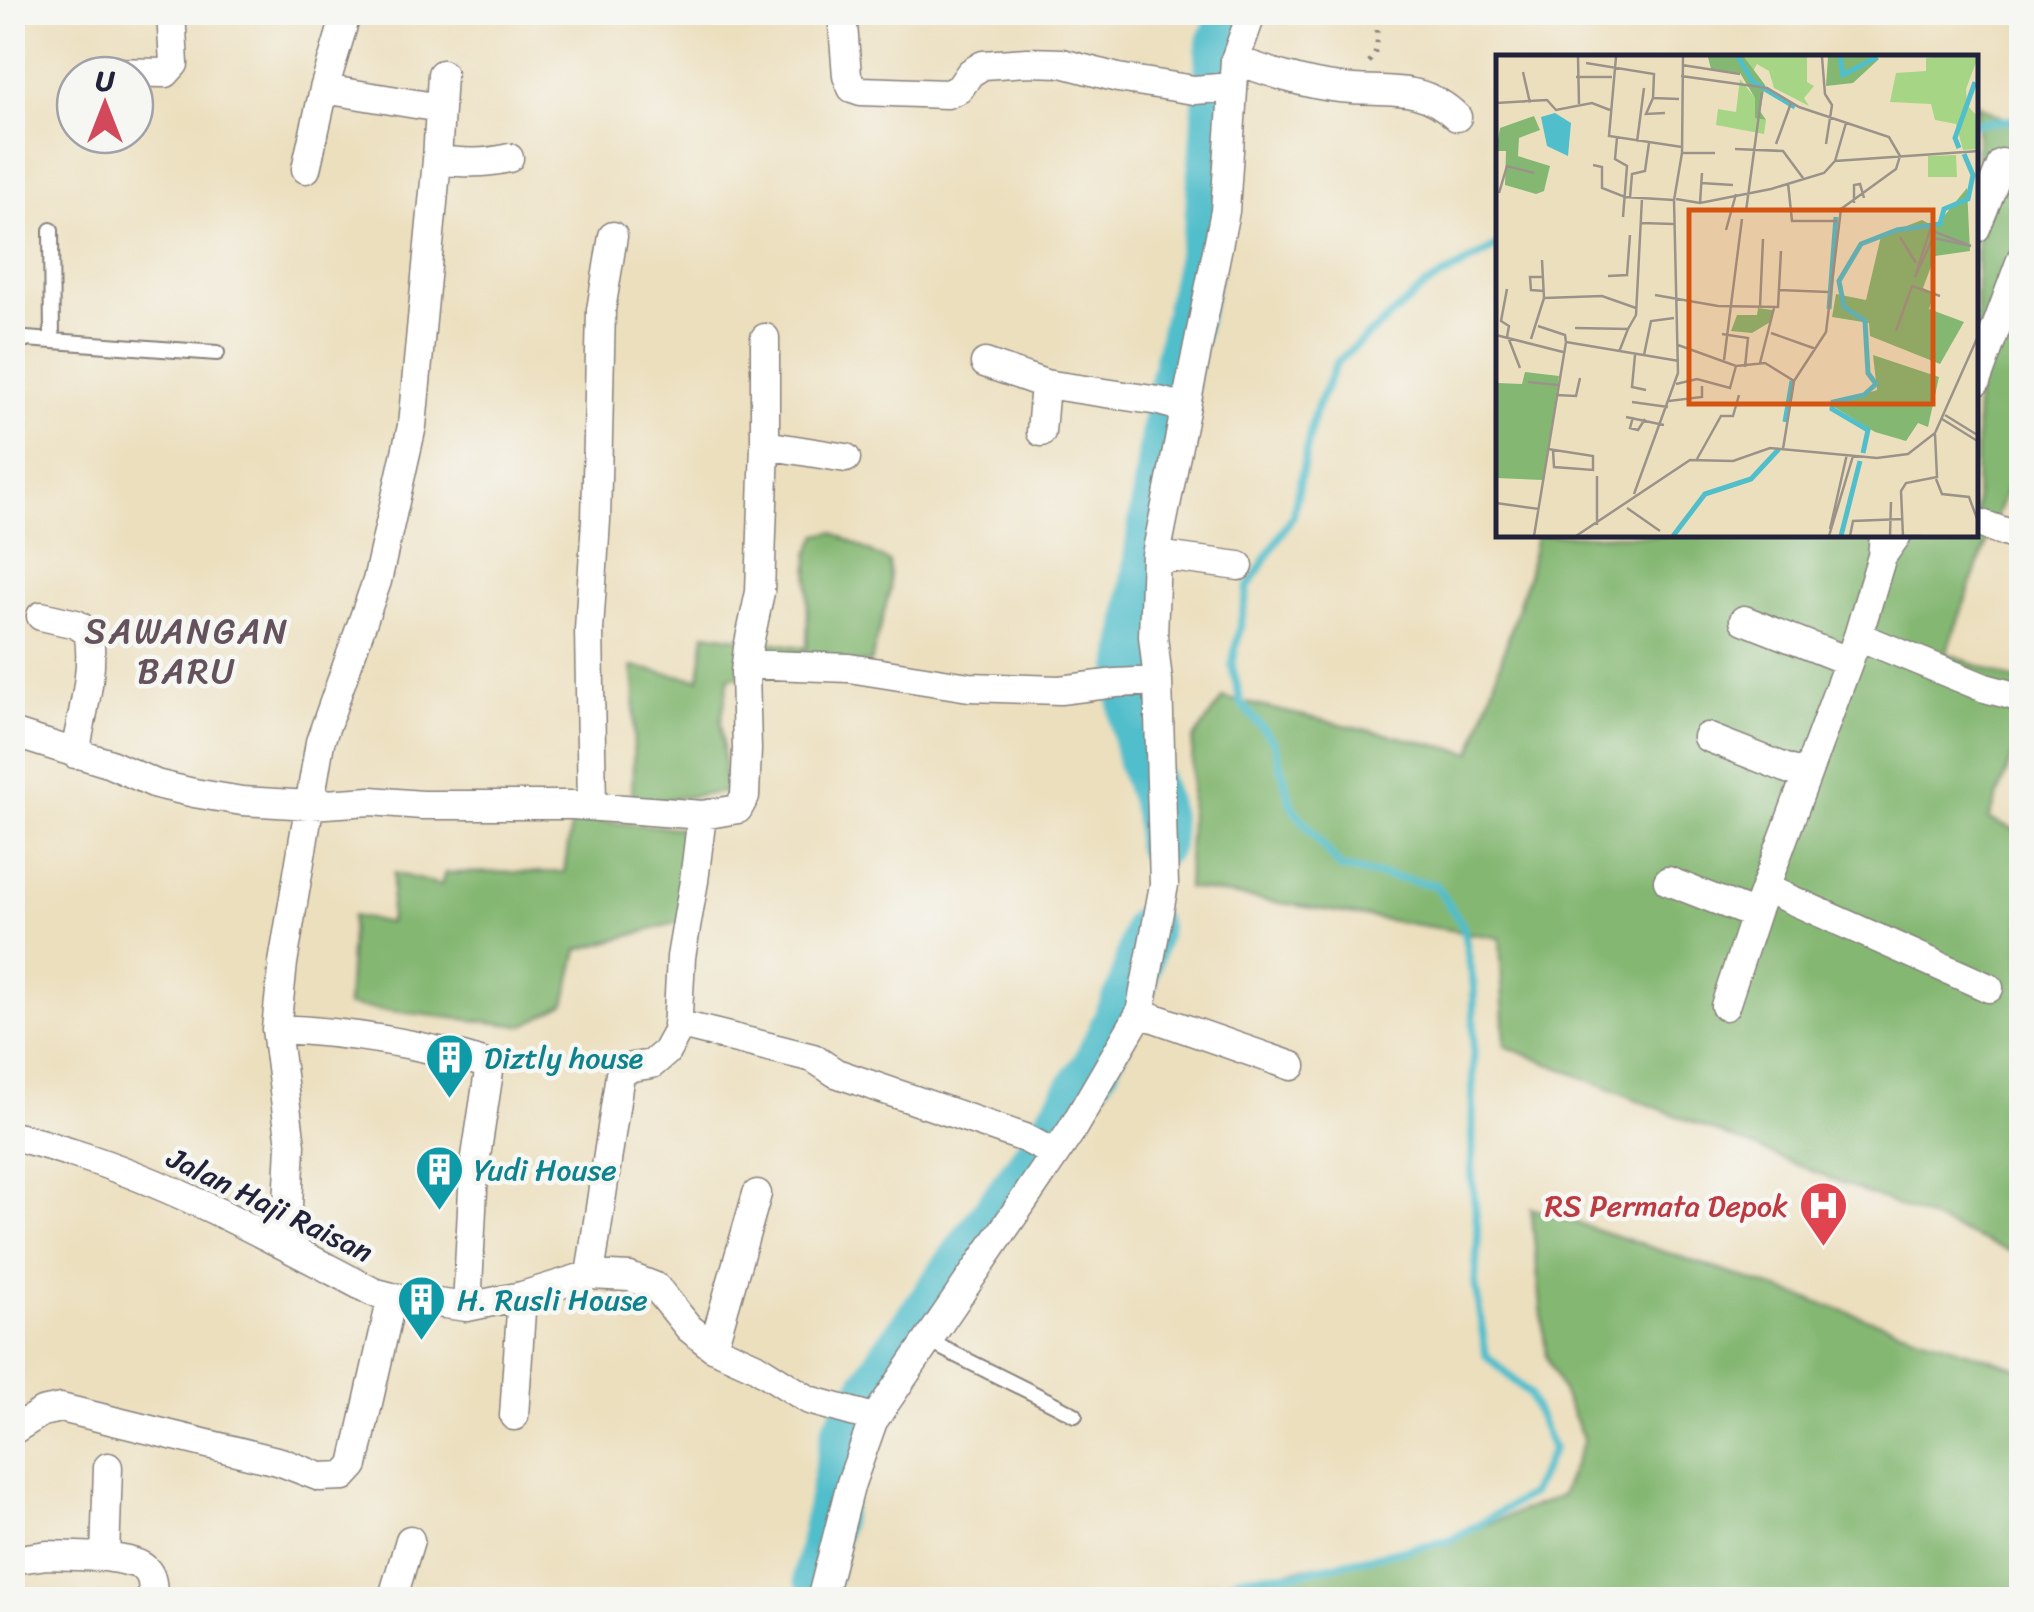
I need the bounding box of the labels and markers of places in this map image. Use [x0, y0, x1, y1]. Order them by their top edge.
place label: Diztly house [484, 1031, 643, 1085]
building icon: Diztly house [423, 1032, 475, 1100]
place label: Yudi House [474, 1143, 617, 1197]
building icon: Yudi House [413, 1144, 465, 1212]
place label: RS Permata Depok [1545, 1179, 1788, 1233]
hospital icon: RS Permata Depok [1797, 1180, 1849, 1248]
place label: H. Rusli House [457, 1273, 648, 1327]
building icon: H. Rusli House [396, 1274, 448, 1342]

